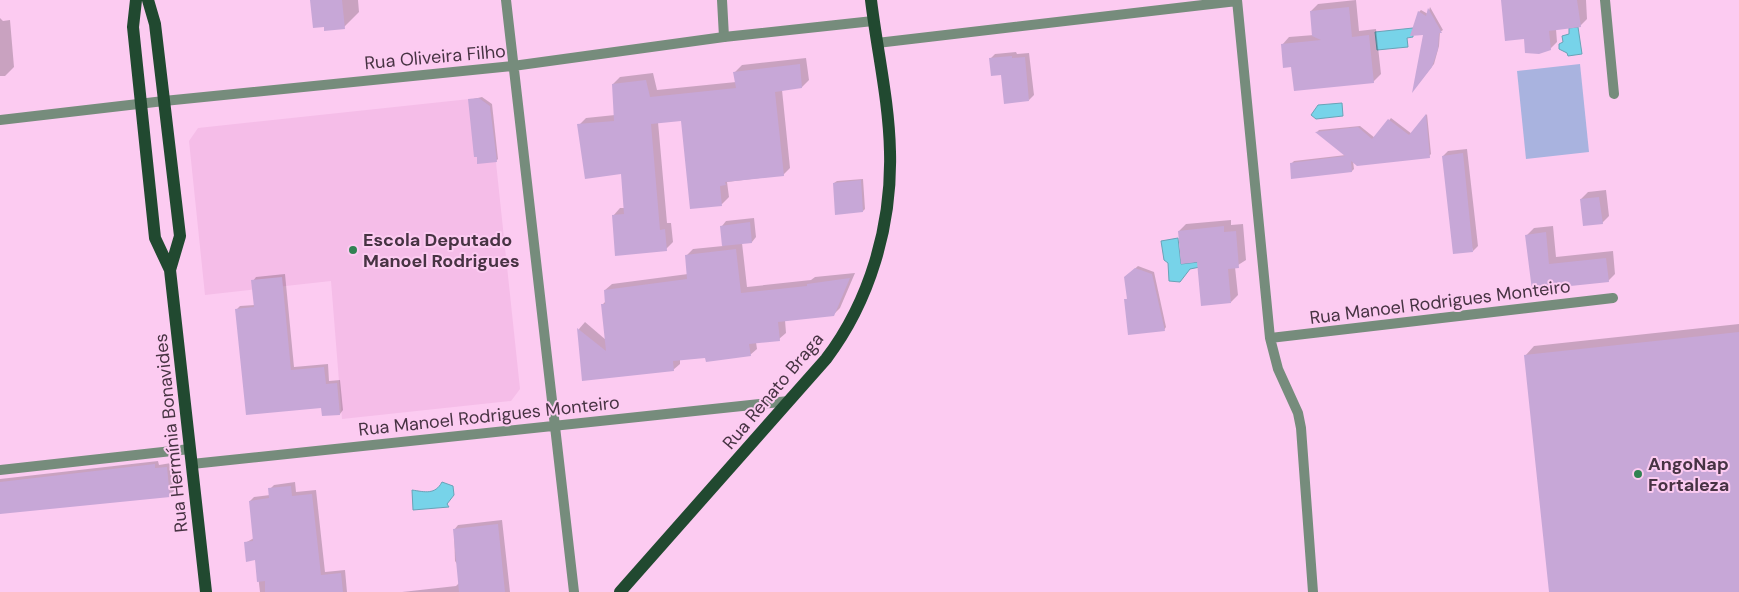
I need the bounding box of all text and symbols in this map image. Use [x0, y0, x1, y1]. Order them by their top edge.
street label: Rua Oliveira Filho [363, 39, 507, 75]
place label: Escola Deputado Manoel Rodrigues [363, 228, 520, 273]
marker: Escola Deputado Manoel Rodrigues [347, 244, 359, 256]
street label: Rua Manoel Rodrigues Monteiro [1308, 274, 1572, 330]
street label: Rua Renato Braga [717, 328, 829, 454]
street label: Rua Hermínia Bonavides [149, 332, 193, 534]
street label: Rua Manoel Rodrigues Monteiro [357, 390, 621, 442]
place label: AngoNap Fortaleza [1648, 452, 1729, 497]
marker: AngoNap Fortaleza [1632, 468, 1644, 480]

